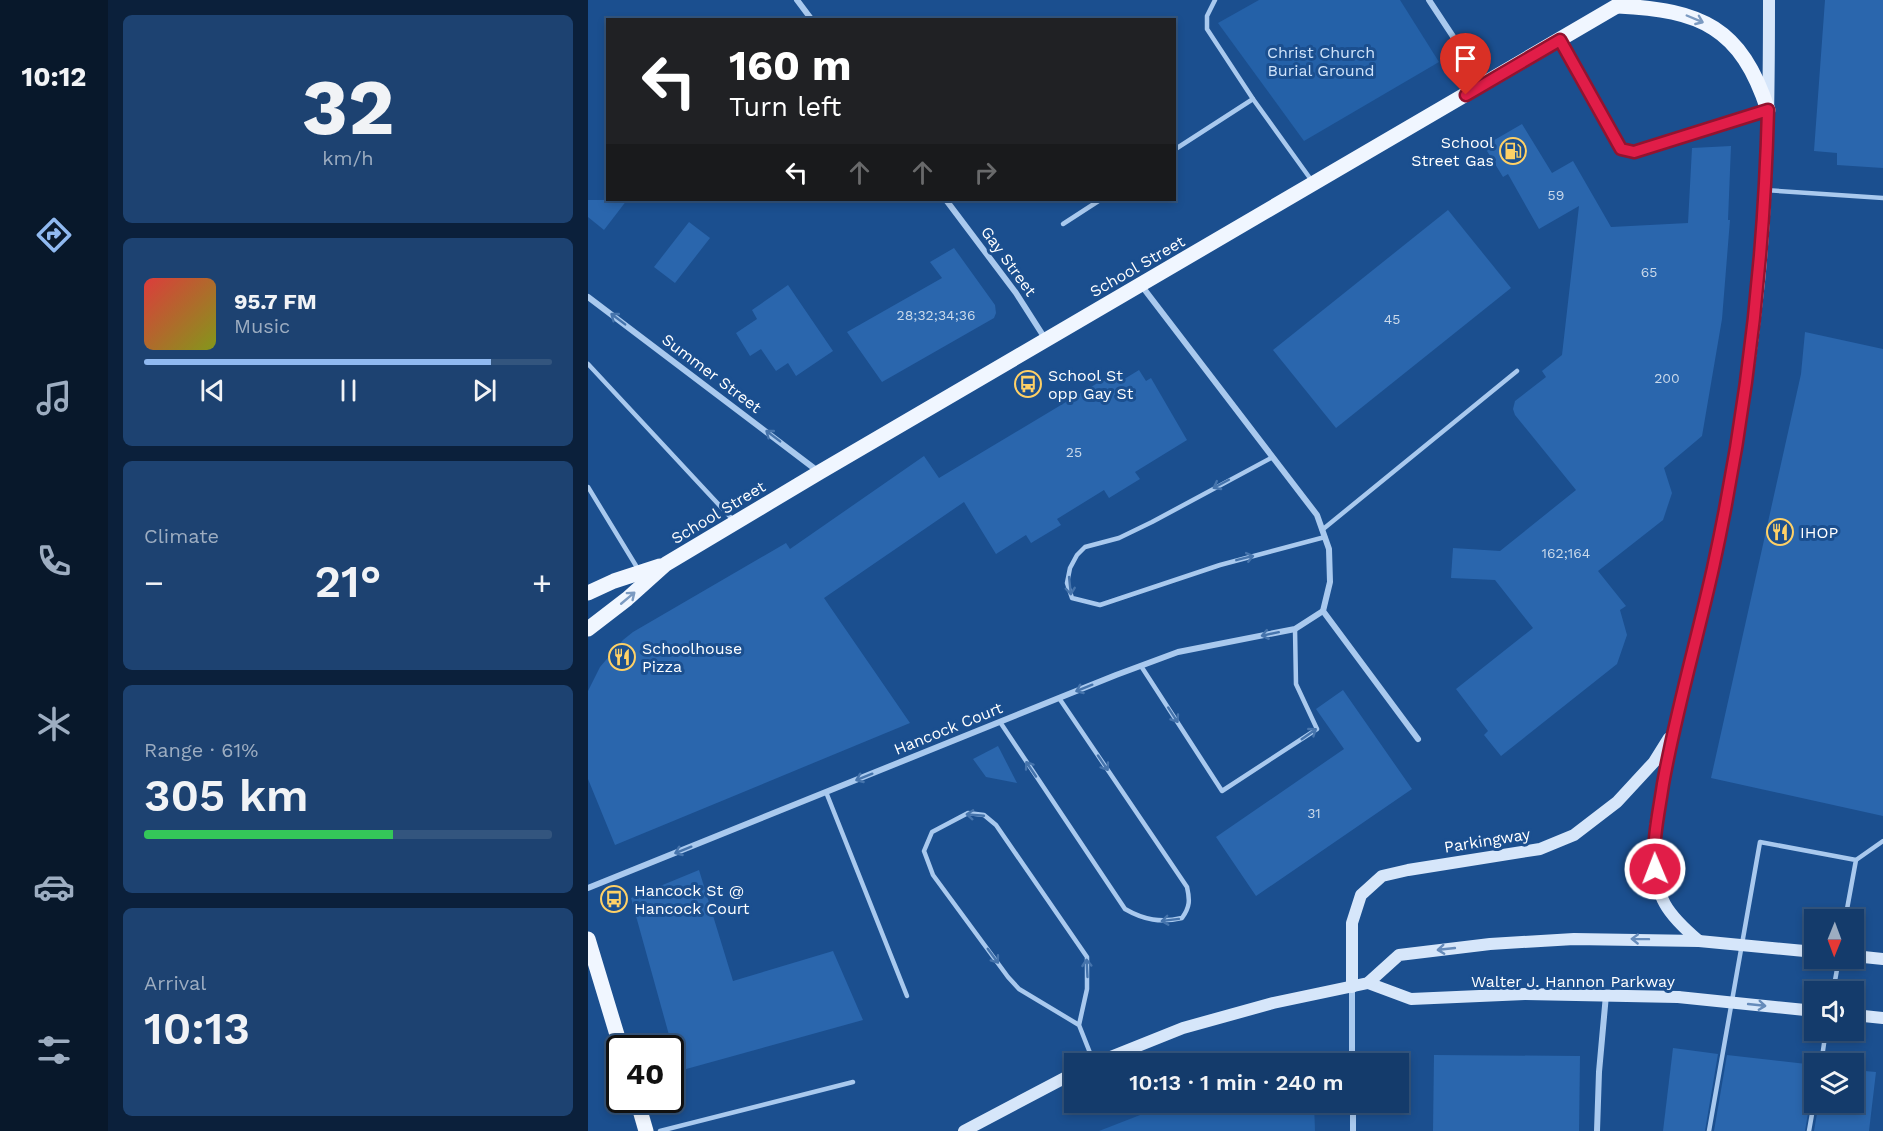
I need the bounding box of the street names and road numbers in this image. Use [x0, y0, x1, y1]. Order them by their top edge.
street label: Gay Street [977, 223, 1040, 300]
street label: School Street [1086, 231, 1188, 301]
street label: Summer Street [658, 330, 765, 417]
street label: School Street [668, 477, 769, 548]
street label: Hancock Court [891, 698, 1006, 759]
street label: Parkingway [1443, 824, 1532, 857]
street label: Walter J. Hannon Parkway [1471, 972, 1676, 991]

